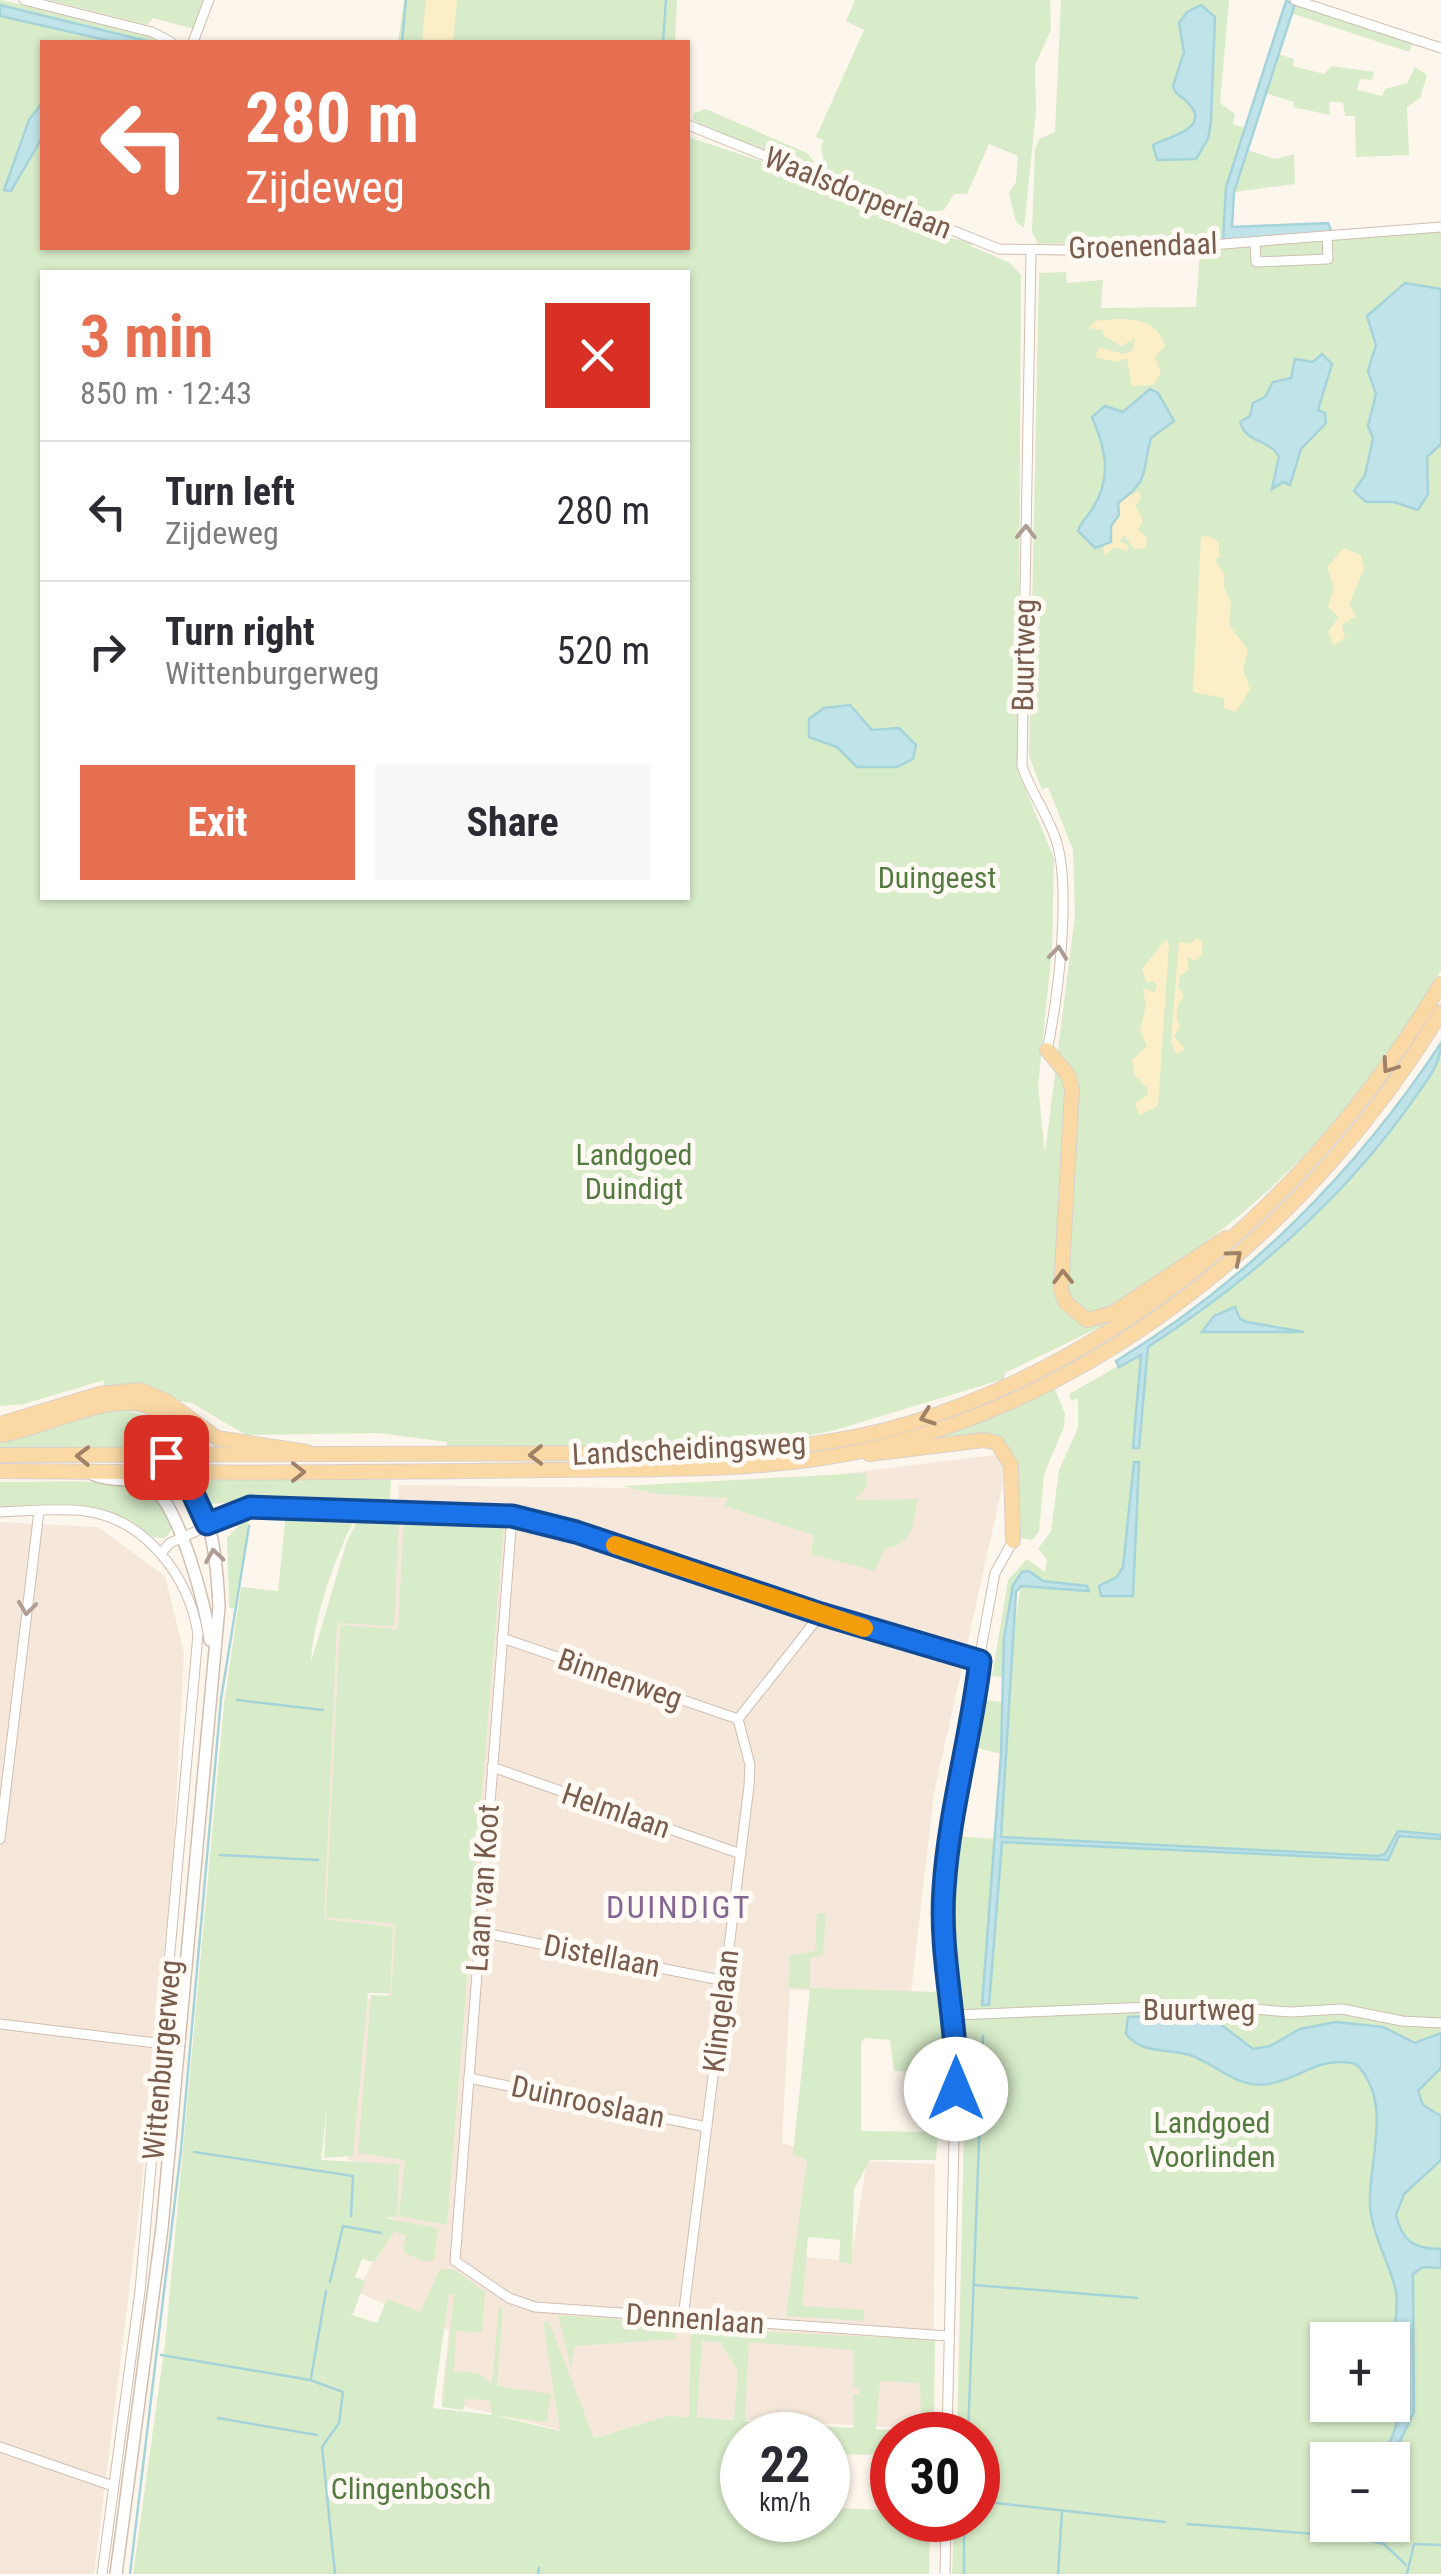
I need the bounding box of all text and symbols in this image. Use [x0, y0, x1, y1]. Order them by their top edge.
text: 280 m [245, 77, 419, 159]
icon: left [80, 80, 210, 210]
street label: Waalsdorperlaan [759, 139, 957, 246]
text: Zijdeweg [245, 161, 405, 214]
street label: Groenendaal [1068, 225, 1218, 266]
text: 3 min [80, 301, 213, 372]
button: close [545, 303, 650, 408]
text: 850 m · 12:43 [80, 374, 252, 412]
text: Turn left [165, 470, 295, 514]
icon: left [80, 484, 135, 539]
text: 280 m [556, 489, 650, 533]
text: Zijdeweg [165, 514, 279, 552]
one-way arrow [1015, 523, 1037, 538]
street label: Buurtweg [1005, 598, 1042, 712]
text: Turn right [165, 610, 315, 654]
icon: right [80, 624, 135, 679]
text: 520 m [556, 629, 650, 673]
text: Wittenburgerweg [165, 654, 379, 692]
button: Exit [80, 765, 355, 880]
button: Share [375, 765, 650, 880]
park label: Duingeest [878, 860, 996, 895]
one-way arrow [1047, 945, 1068, 961]
one-way arrow [1383, 1055, 1401, 1073]
park label: Landgoed Duindigt [576, 1137, 692, 1206]
one-way arrow [1224, 1250, 1242, 1268]
one-way arrow [1052, 1268, 1073, 1284]
one-way arrow [919, 1405, 936, 1426]
pin [124, 1415, 209, 1500]
street label: Landscheidingsweg [571, 1425, 807, 1472]
icon: arrive [139, 1430, 194, 1485]
one-way arrow [527, 1444, 542, 1466]
one-way arrow [74, 1445, 90, 1467]
one-way arrow [290, 1461, 306, 1483]
one-way arrow [204, 1548, 225, 1565]
one-way arrow [17, 1600, 38, 1616]
street label: Binnenweg [553, 1641, 687, 1716]
street label: Helmlaan [557, 1776, 675, 1845]
street label: Laan van Koot [459, 1803, 506, 1973]
district label: DUINDIGT [606, 1888, 752, 1926]
street label: Distellaan [541, 1927, 663, 1984]
street label: Klingelaan [696, 1947, 745, 2074]
street label: Wittenburgerweg [135, 1958, 188, 2162]
street label: Buurtweg [1143, 1992, 1255, 2027]
position arrow [904, 2037, 1008, 2141]
street label: Duinrooslaan [508, 2068, 668, 2135]
park label: Landgoed Voorlinden [1148, 2105, 1276, 2174]
street label: Dennenlaan [624, 2296, 766, 2341]
map controls [1310, 2322, 1410, 2542]
button: + [1310, 2322, 1410, 2422]
speed limit sign: 30 [870, 2412, 1000, 2542]
text: 22 [760, 2436, 810, 2494]
button: − [1310, 2442, 1410, 2542]
park label: Clingenbosch [331, 2471, 491, 2506]
text: km/h [759, 2488, 811, 2517]

